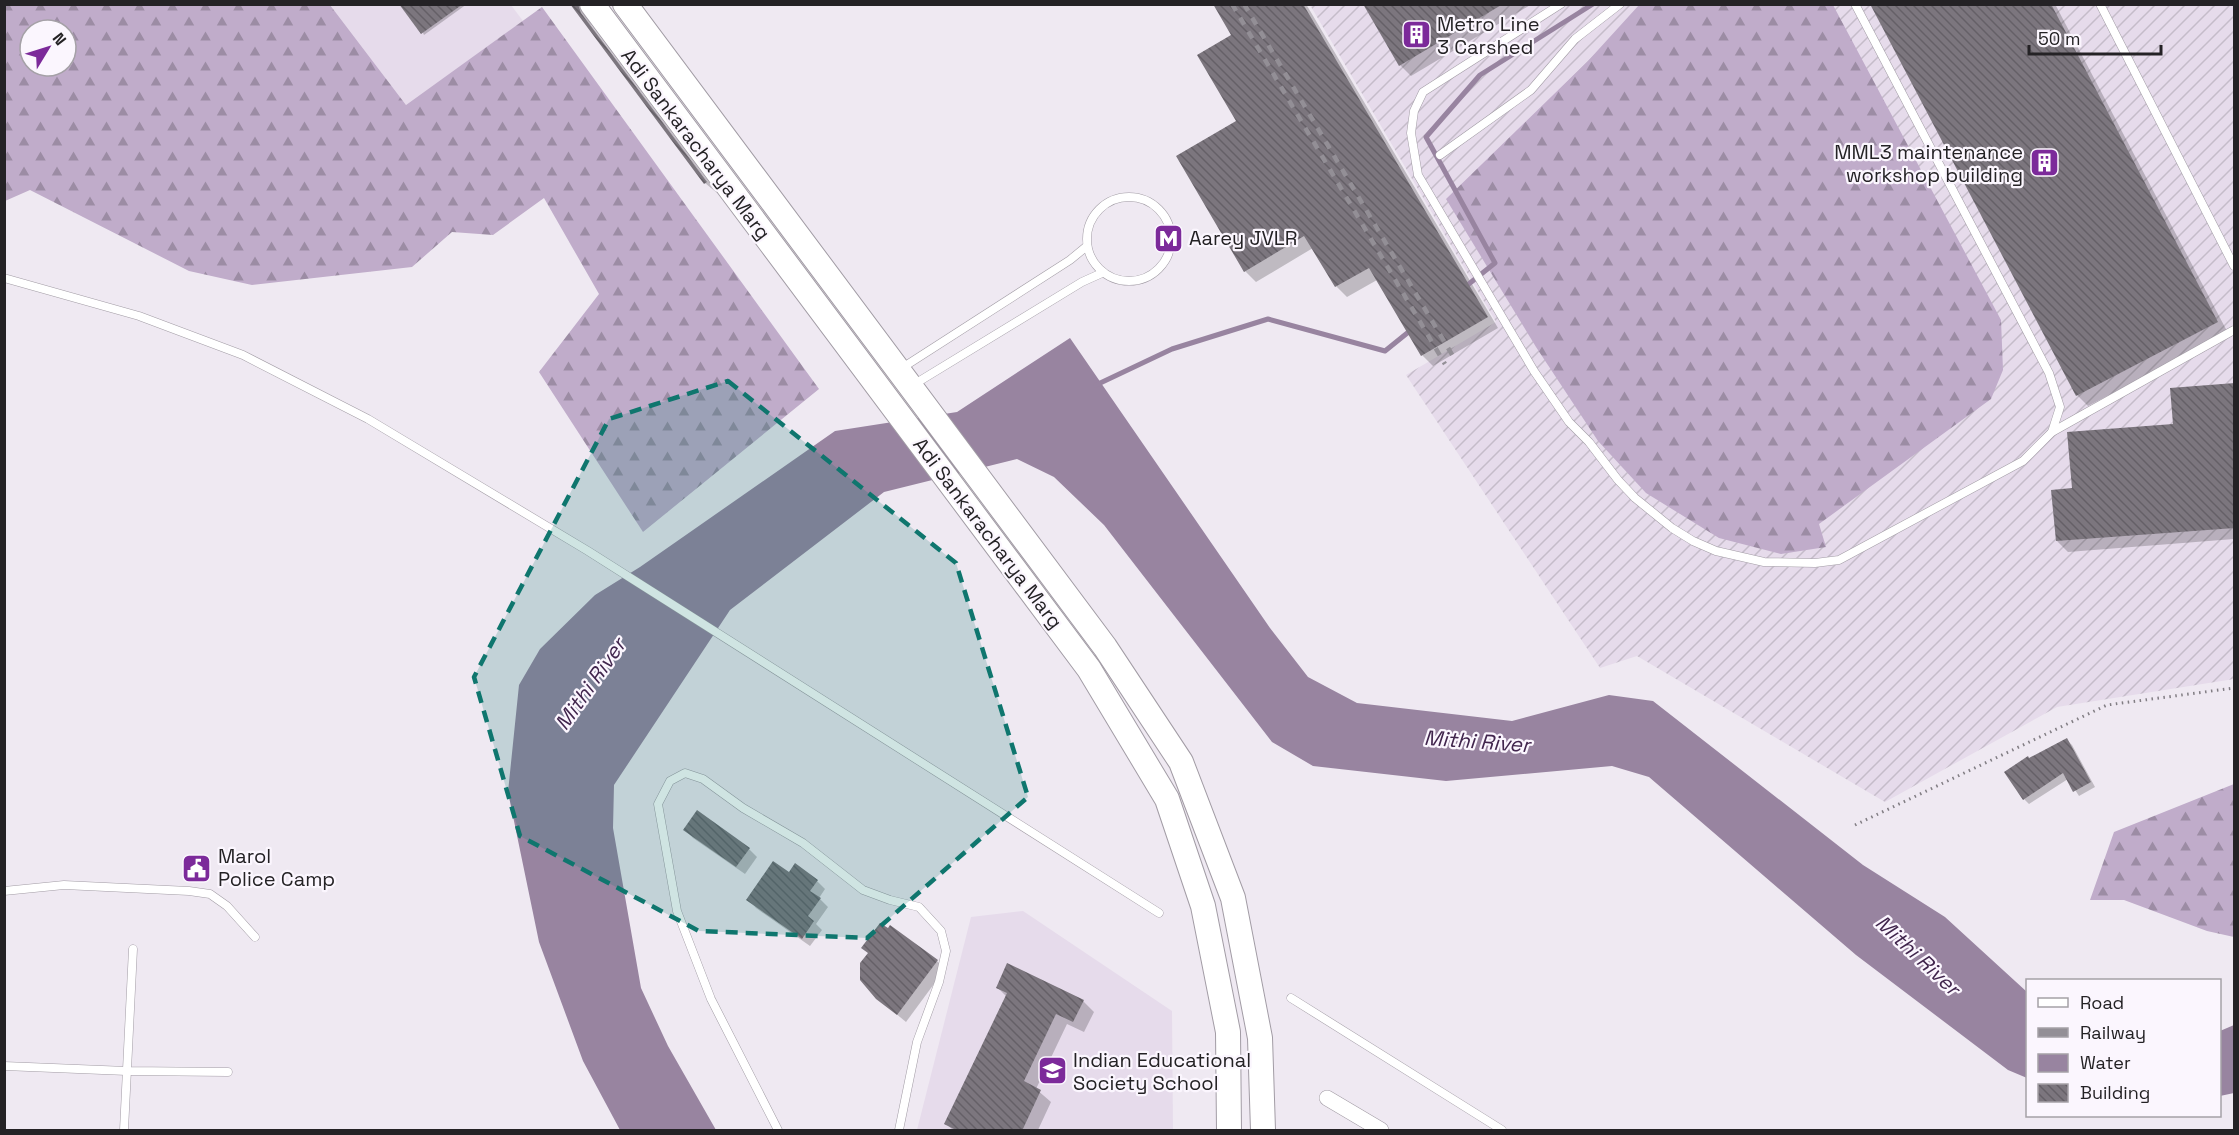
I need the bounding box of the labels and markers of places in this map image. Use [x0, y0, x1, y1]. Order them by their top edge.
place label: Metro Line 3 Carshed [1437, 11, 1540, 60]
building icon: Metro Line 3 Carshed [1400, 19, 1432, 51]
place label: MML3 maintenance workshop building [1834, 139, 2023, 188]
building icon: MML3 maintenance workshop building [2028, 147, 2060, 179]
metro station icon: Aarey JVLR [1152, 222, 1184, 254]
place label: Aarey JVLR [1189, 225, 1297, 251]
place label: Marol Police Camp [218, 843, 335, 892]
public building icon: Marol Police Camp [181, 852, 213, 884]
place label: Indian Educational Society School [1073, 1047, 1251, 1096]
school or university icon: Indian Educational Society School [1036, 1055, 1068, 1087]

